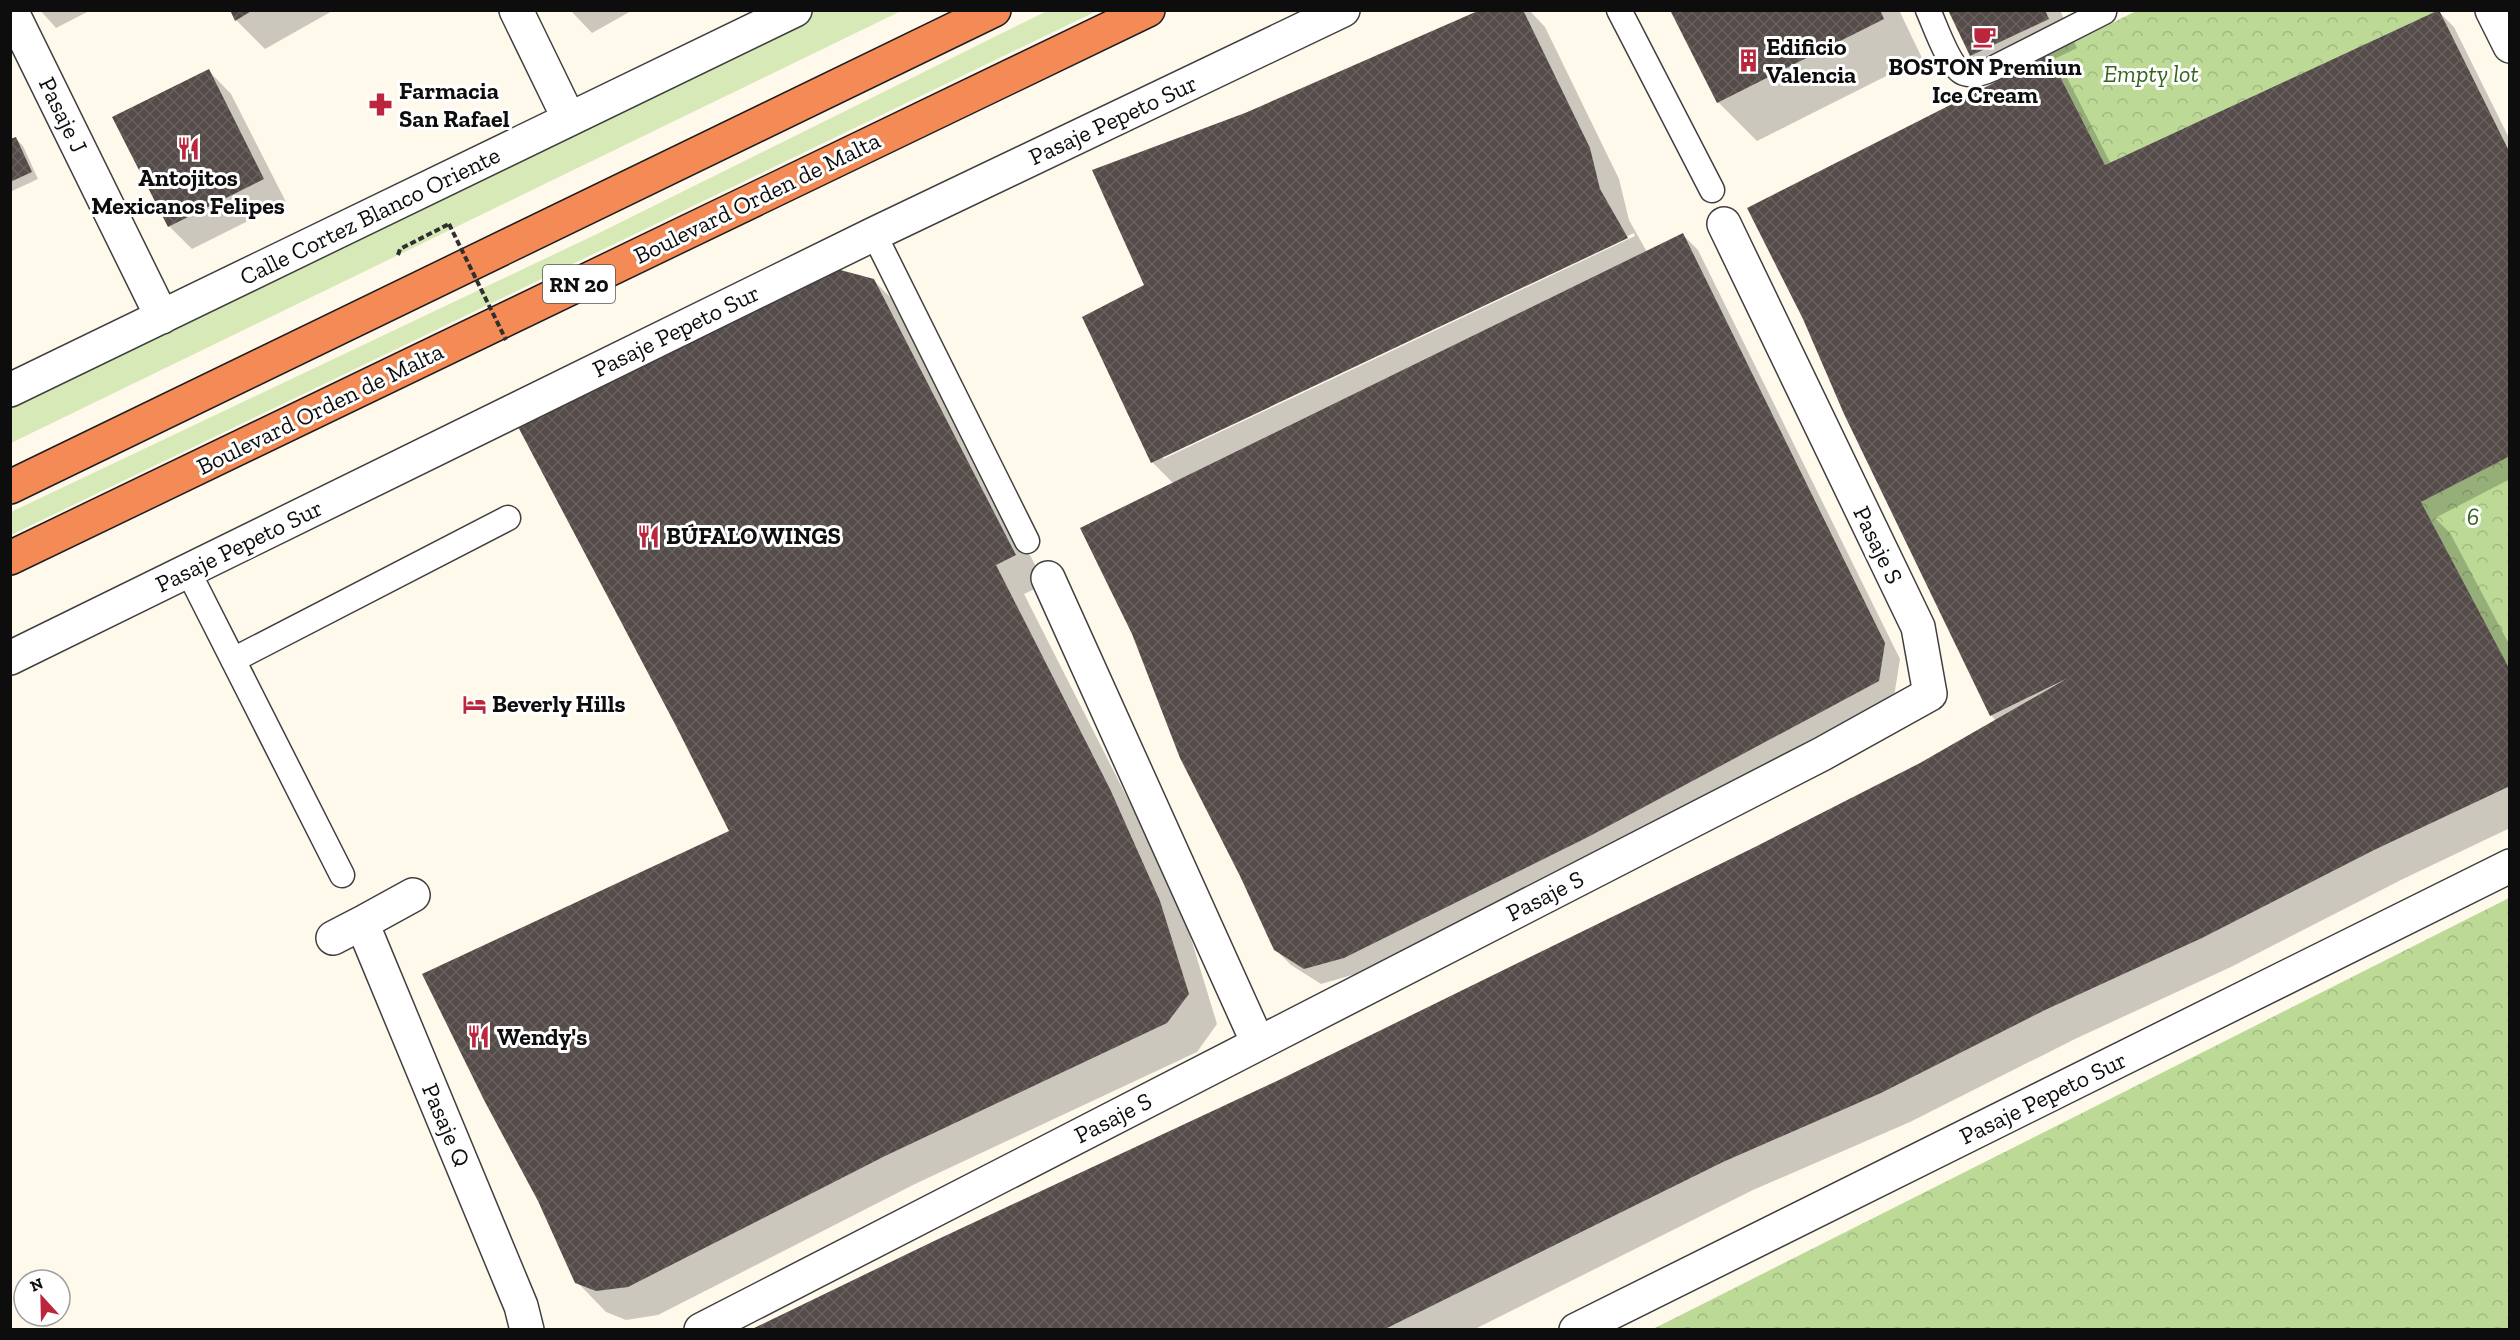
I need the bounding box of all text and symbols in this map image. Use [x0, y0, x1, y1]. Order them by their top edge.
cafe icon: BOSTON Premiun Ice Cream [1972, 24, 1998, 50]
place label: Edificio Valencia [1766, 32, 1856, 89]
building icon: Edificio Valencia [1735, 48, 1761, 74]
place label: BOSTON Premiun Ice Cream [1888, 52, 2082, 109]
park label: Empty lot [2103, 59, 2199, 88]
street label: Pasaje Pepeto Sur [1024, 68, 1201, 171]
street label: Pasaje J [33, 72, 94, 157]
place label: Farmacia San Rafael [399, 76, 510, 133]
pharmacy icon: Farmacia San Rafael [368, 92, 394, 118]
street label: Boulevard Orden de Malta [629, 125, 885, 270]
restaurant icon: Antojitos Mexicanos Felipes [175, 135, 201, 161]
street label: Calle Cortez Blanco Oriente [235, 140, 505, 291]
place label: Antojitos Mexicanos Felipes [91, 163, 285, 220]
road number: RN 20 [543, 265, 615, 303]
street label: Pasaje Pepeto Sur [588, 278, 764, 384]
street label: Boulevard Orden de Malta [192, 336, 448, 481]
street label: Pasaje Pepeto Sur [151, 493, 327, 599]
street label: Pasaje S [1847, 501, 1910, 588]
park label: 6 [2467, 502, 2479, 531]
place label: BÚFALO WINGS [666, 521, 841, 550]
restaurant icon: BÚFALO WINGS [635, 523, 661, 549]
place label: Beverly Hills [492, 689, 626, 718]
hotel icon: Beverly Hills [461, 691, 487, 717]
street label: Pasaje S [1501, 864, 1588, 927]
place label: Wendy's [497, 1022, 587, 1051]
restaurant icon: Wendy's [466, 1024, 492, 1050]
street label: Pasaje Pepeto Sur [1955, 1045, 2131, 1151]
street label: Pasaje Q [416, 1079, 477, 1171]
street label: Pasaje S [1069, 1086, 1156, 1149]
north arrow [12, 1268, 72, 1328]
text: N [27, 1273, 46, 1296]

